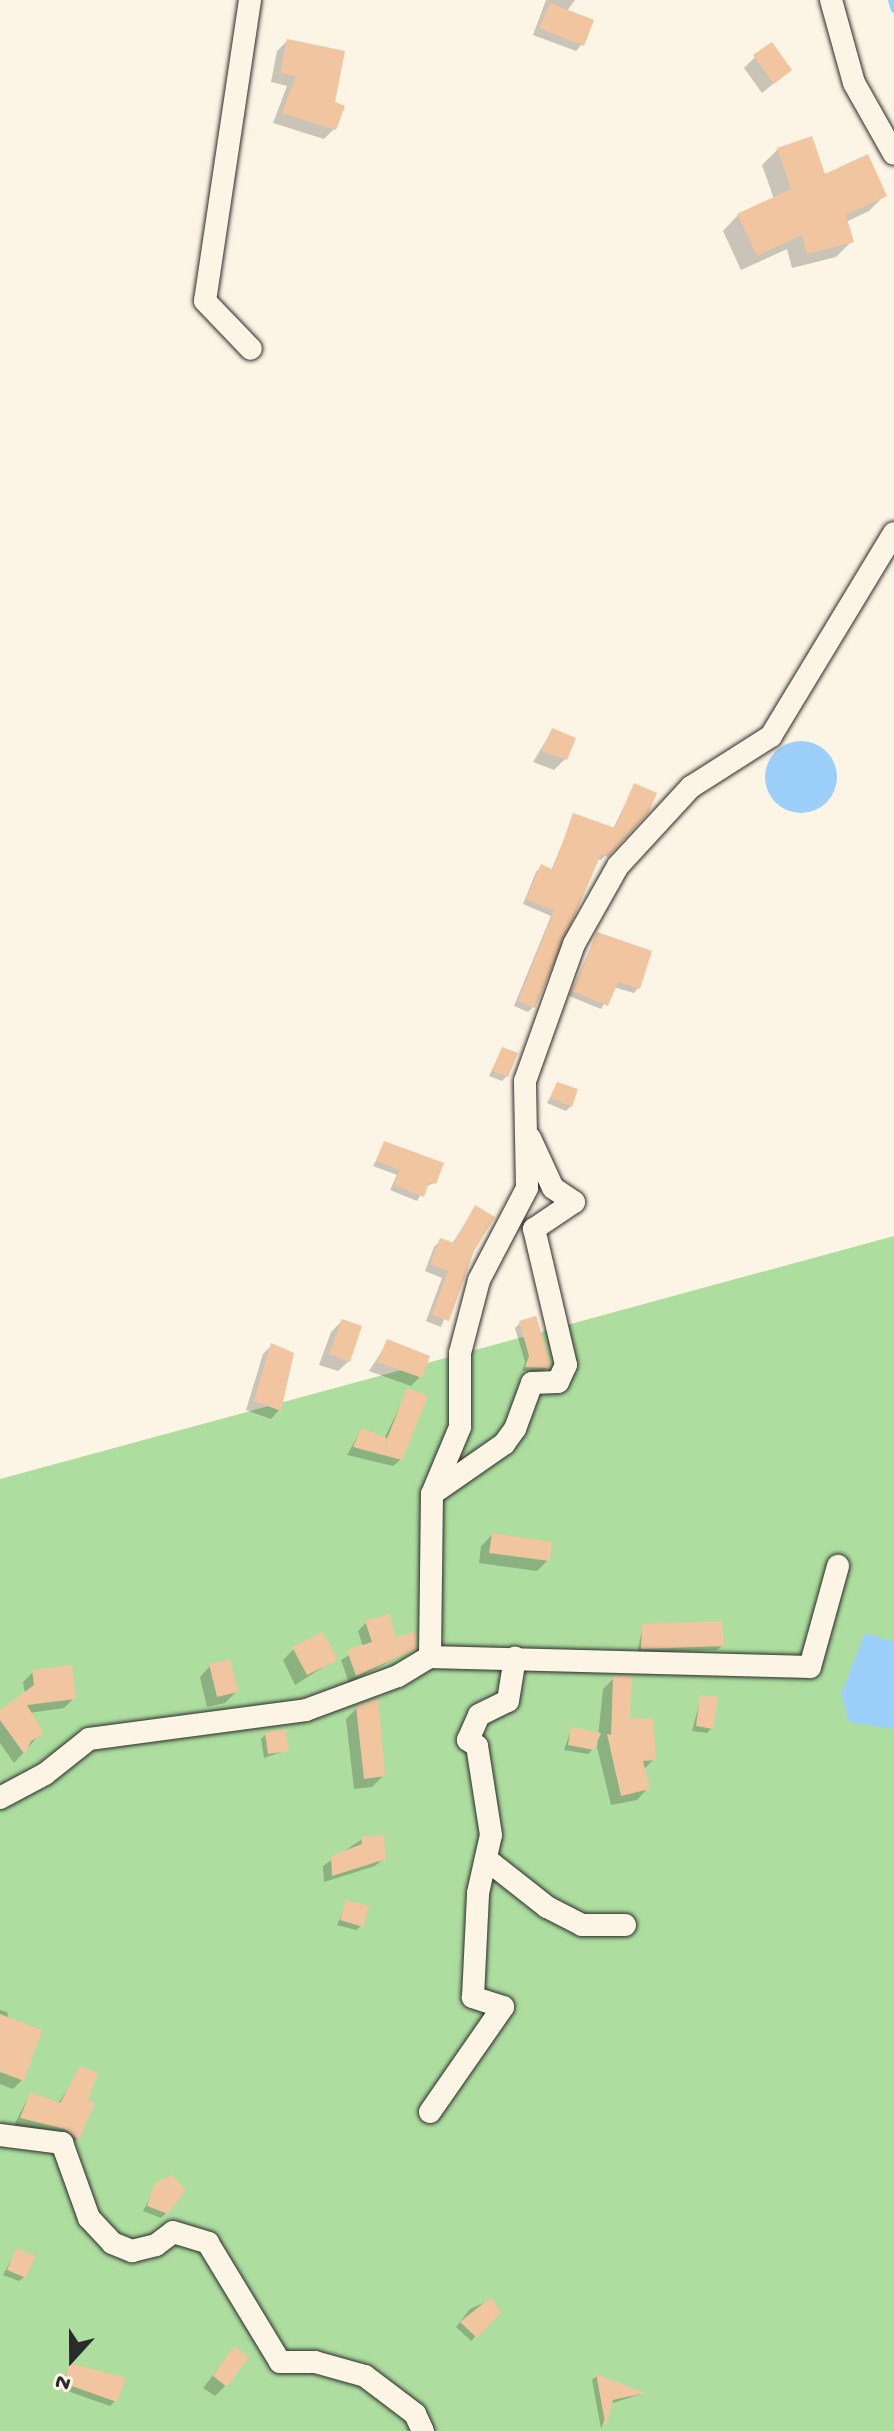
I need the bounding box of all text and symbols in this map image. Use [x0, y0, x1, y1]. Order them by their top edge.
north arrow [32, 2319, 112, 2399]
text: N [52, 2367, 75, 2396]

